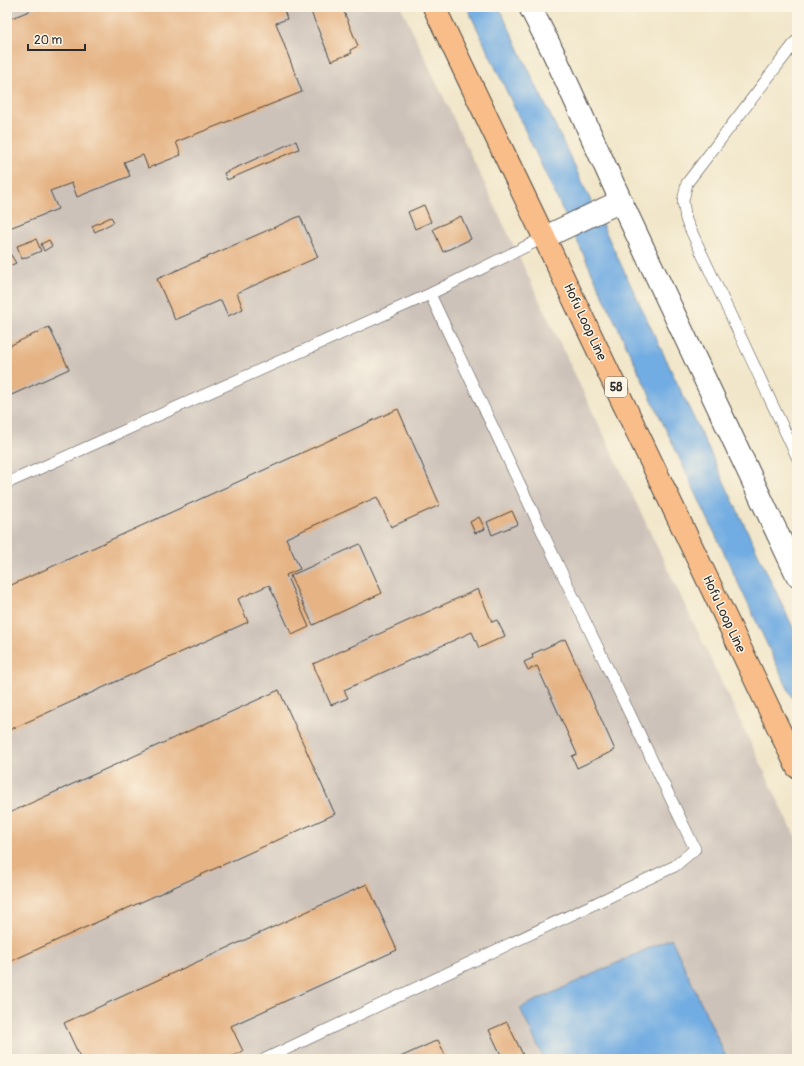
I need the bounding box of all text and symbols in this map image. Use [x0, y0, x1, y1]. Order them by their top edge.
scale bar [28, 26, 85, 52]
text: 20 m [34, 33, 63, 48]
street label: Hofu Loop Line [560, 281, 610, 364]
road number: 58 [605, 377, 627, 397]
street label: Hofu Loop Line [699, 573, 749, 656]

